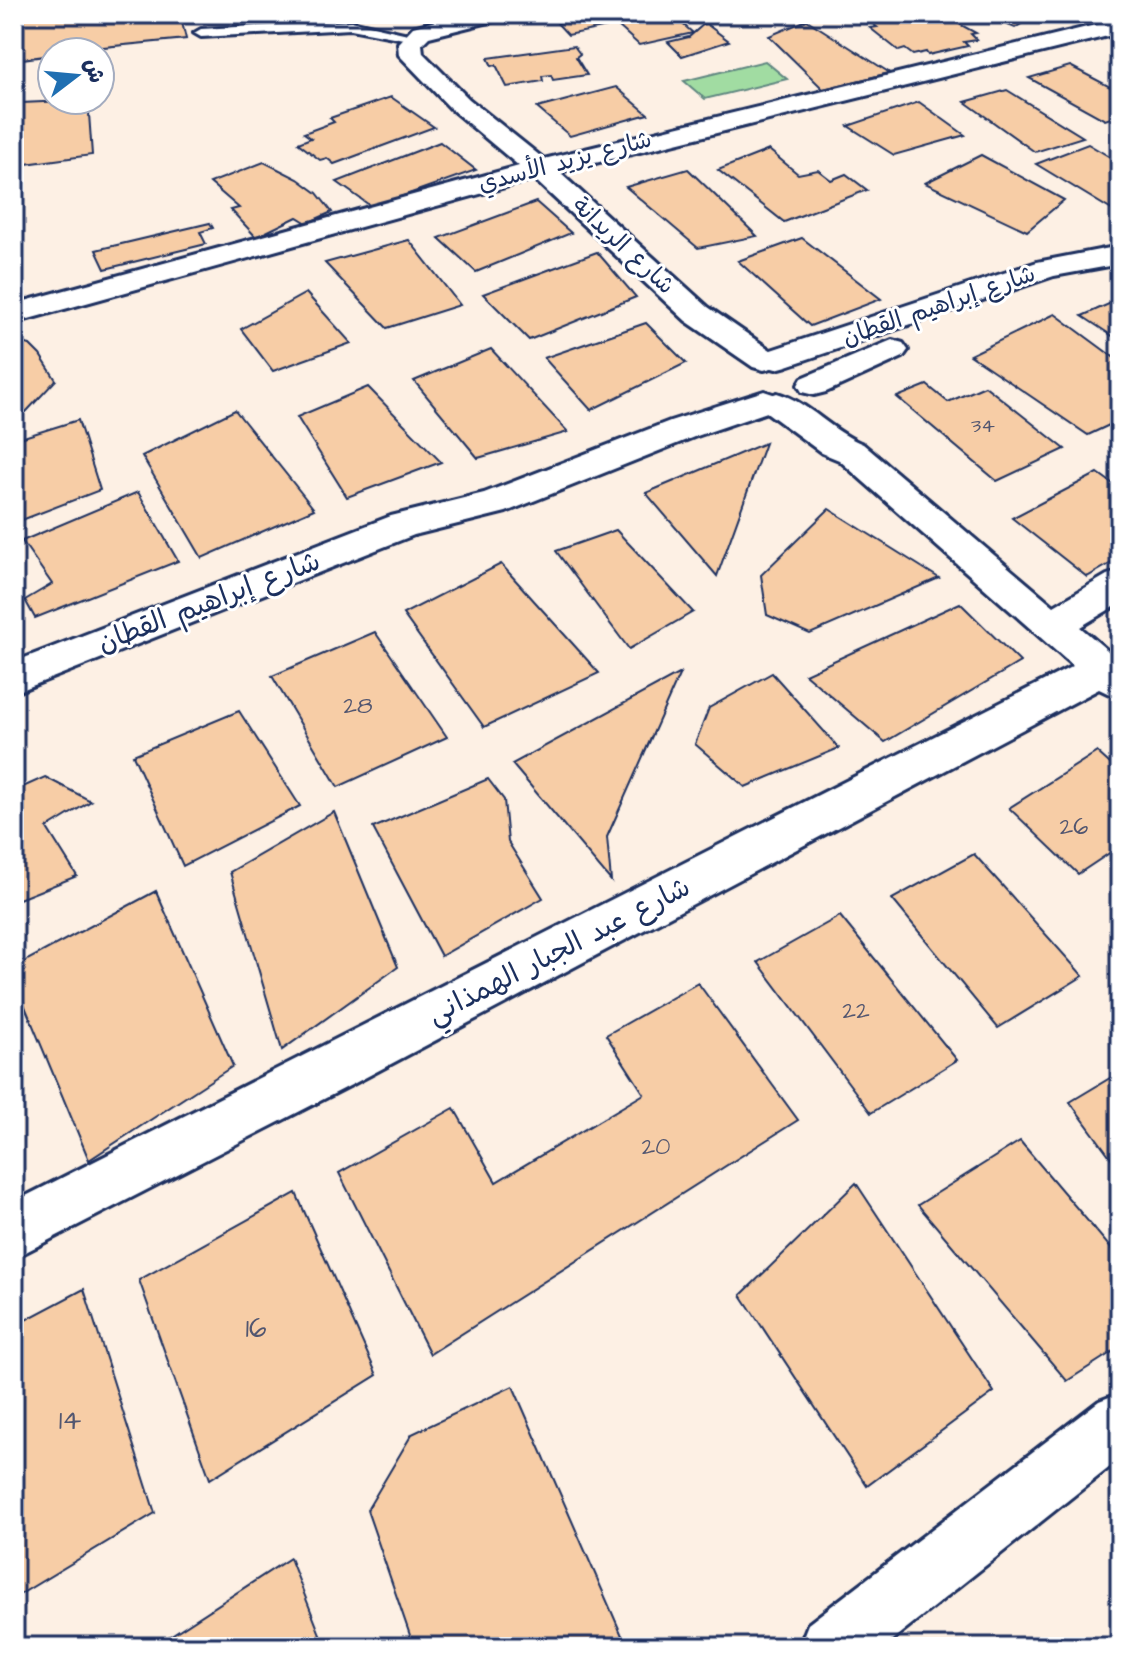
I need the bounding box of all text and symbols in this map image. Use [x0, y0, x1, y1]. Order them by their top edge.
north arrow [36, 36, 116, 116]
text: ش [76, 55, 112, 87]
street label: شارع يزيد الأسدي [474, 122, 655, 201]
street label: شارع الريدانة [564, 189, 682, 303]
street label: شارع إبراهيم القطان [838, 257, 1040, 355]
house number: 34 [971, 412, 995, 440]
street label: شارع إبراهيم القطان [92, 542, 326, 663]
house number: 28 [343, 689, 373, 723]
house number: 26 [1060, 810, 1088, 844]
street label: شارع عبد الجبار الهمذاني [421, 868, 699, 1038]
house number: 22 [842, 994, 870, 1028]
house number: 20 [642, 1130, 670, 1164]
house number: 16 [245, 1309, 267, 1348]
house number: 14 [59, 1401, 81, 1440]

